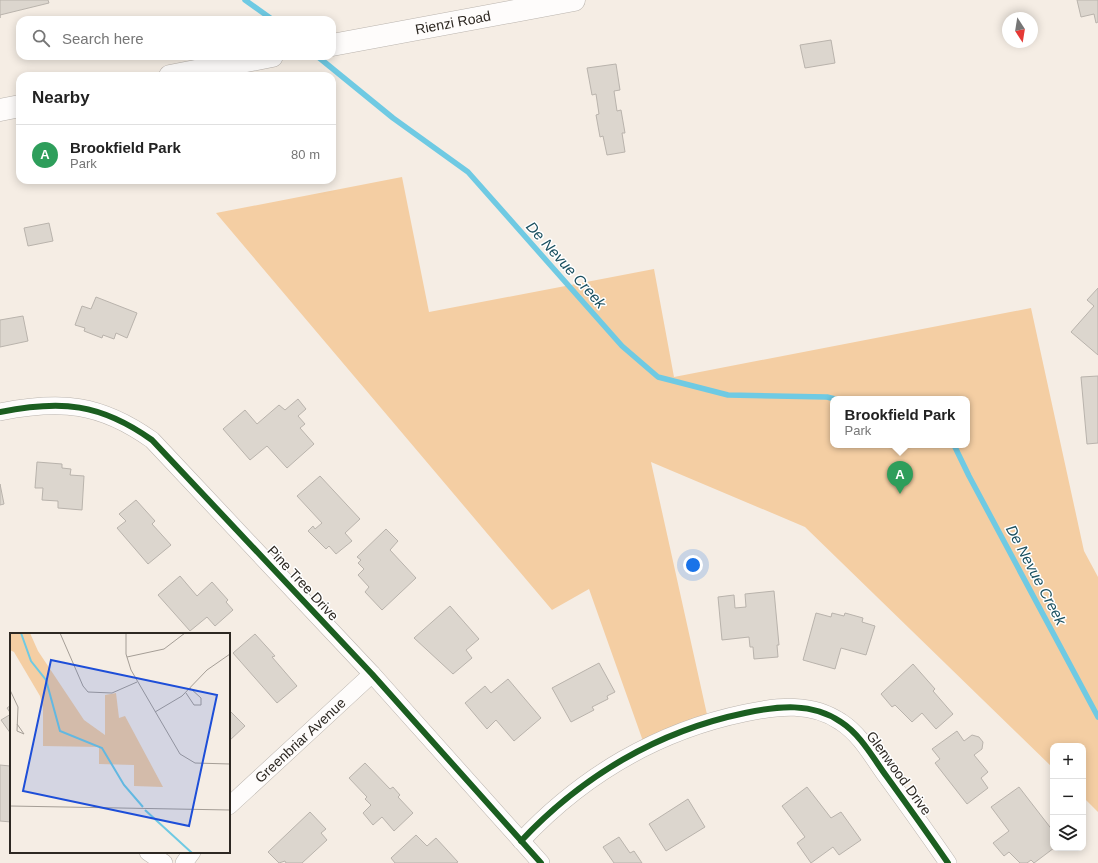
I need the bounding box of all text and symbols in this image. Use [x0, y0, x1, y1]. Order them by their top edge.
street label: Rienzi Road [414, 8, 492, 37]
north arrow [1002, 12, 1038, 48]
search box [16, 16, 336, 60]
icon: search [30, 27, 52, 49]
text: Search here [62, 30, 144, 47]
text: Nearby [32, 88, 90, 107]
text: Brookfield Park [70, 139, 181, 156]
text: A [40, 147, 50, 162]
text: 80 m [291, 147, 320, 162]
text: Park [70, 156, 97, 171]
water label: De Nevue Creek [523, 218, 611, 313]
popup [830, 396, 970, 448]
text: Brookfield Park [845, 406, 955, 423]
text: Park [845, 423, 871, 438]
pin: A [887, 461, 913, 494]
water label: De Nevue Creek [1003, 522, 1071, 629]
street label: Pine Tree Drive [264, 542, 342, 624]
your location [683, 555, 703, 575]
inset map [10, 633, 230, 853]
street label: Greenbriar Avenue [252, 694, 349, 786]
street label: Glenwood Drive [863, 728, 935, 818]
map controls [1050, 743, 1086, 851]
button: + [1050, 743, 1086, 779]
button: − [1050, 779, 1086, 815]
button: layers [1050, 815, 1086, 851]

